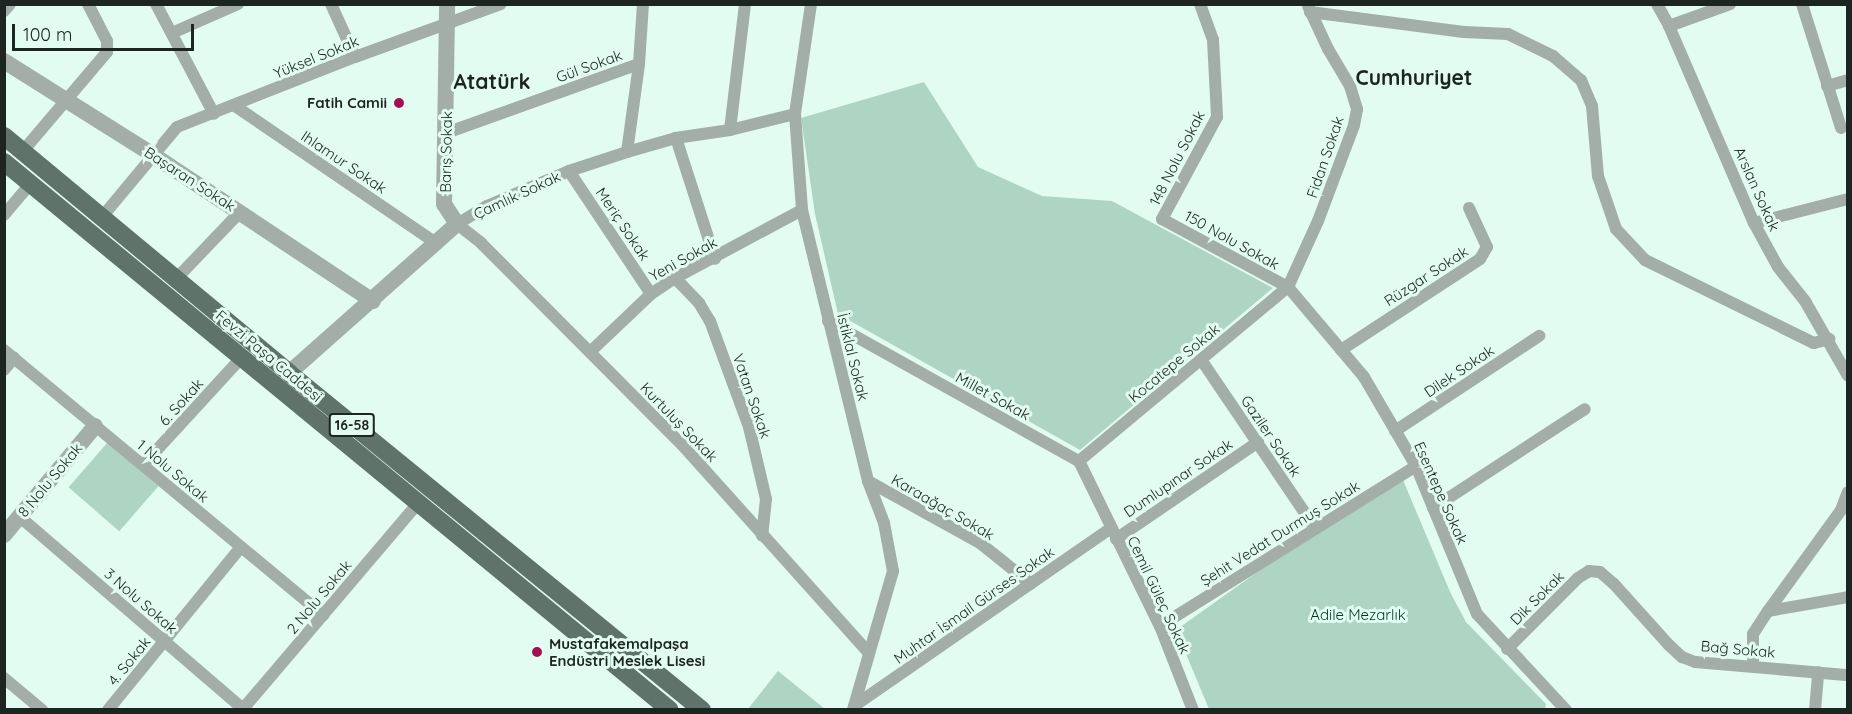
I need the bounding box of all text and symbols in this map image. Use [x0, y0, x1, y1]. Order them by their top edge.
scale bar [15, 12, 196, 50]
text: 100 m [23, 23, 72, 46]
street label: Yüksel Sokak [271, 32, 361, 82]
street label: Gül Sokak [553, 46, 625, 86]
district label: Cumhuriyet [1356, 64, 1472, 90]
district label: Atatürk [453, 68, 531, 94]
place label: Fatih Camii [307, 94, 387, 112]
marker: Fatih Camii [392, 96, 406, 110]
street label: 148 Nolu Sokak [1145, 108, 1209, 208]
street label: Barış Sokak [436, 111, 456, 193]
street label: Fidan Sokak [1303, 114, 1347, 200]
street label: Ihlamur Sokak [298, 127, 390, 197]
street label: Başaran Sokak [141, 143, 239, 215]
street label: Arslan Sokak [1730, 144, 1784, 234]
street label: Çamlık Sokak [471, 167, 563, 223]
street label: Meriç Sokak [592, 184, 654, 264]
street label: 150 Nolu Sokak [1182, 207, 1282, 273]
street label: Yeni Sokak [646, 233, 720, 285]
street label: Rüzgar Sokak [1381, 242, 1471, 310]
street label: Fevzi Paşa Caddesi [212, 306, 326, 406]
street label: İstiklal Sokak [833, 311, 873, 403]
street label: Kocatepe Sokak [1125, 320, 1223, 406]
street label: Dilek Sokak [1421, 341, 1497, 401]
street label: Vatan Sokak [729, 351, 775, 441]
street label: Millet Sokak [953, 368, 1033, 424]
street label: 6. Sokak [155, 375, 207, 429]
street label: Kurtuluş Sokak [637, 379, 721, 465]
street label: Gaziler Sokak [1237, 392, 1305, 480]
road number: 16-58 [328, 414, 376, 436]
street label: Dumlupınar Sokak [1120, 435, 1236, 521]
street label: 1 Nolu Sokak [133, 436, 213, 506]
street label: 8 Nolu Sokak [14, 439, 86, 521]
street label: Esentepe Sokak [1410, 439, 1472, 547]
street label: Karaağaç Sokak [888, 470, 998, 544]
street label: Şehit Vedat Durmuş Sokak [1197, 477, 1363, 589]
street label: Cemil Güleç Sokak [1124, 533, 1194, 657]
street label: Muhtar İsmail Gürses Sokak [890, 543, 1058, 667]
street label: 2 Nolu Sokak [283, 556, 355, 638]
street label: 3 Nolu Sokak [101, 565, 181, 637]
street label: Dik Sokak [1506, 567, 1568, 629]
park label: Adile Mezarlık [1310, 606, 1406, 624]
street label: 4. Sokak [104, 633, 154, 689]
place label: Mustafakemalpaşa Endüstri Meslek Lisesi [549, 634, 705, 669]
street label: Bağ Sokak [1700, 637, 1776, 661]
marker: Mustafakemalpaşa Endüstri Meslek Lisesi [530, 645, 544, 659]

